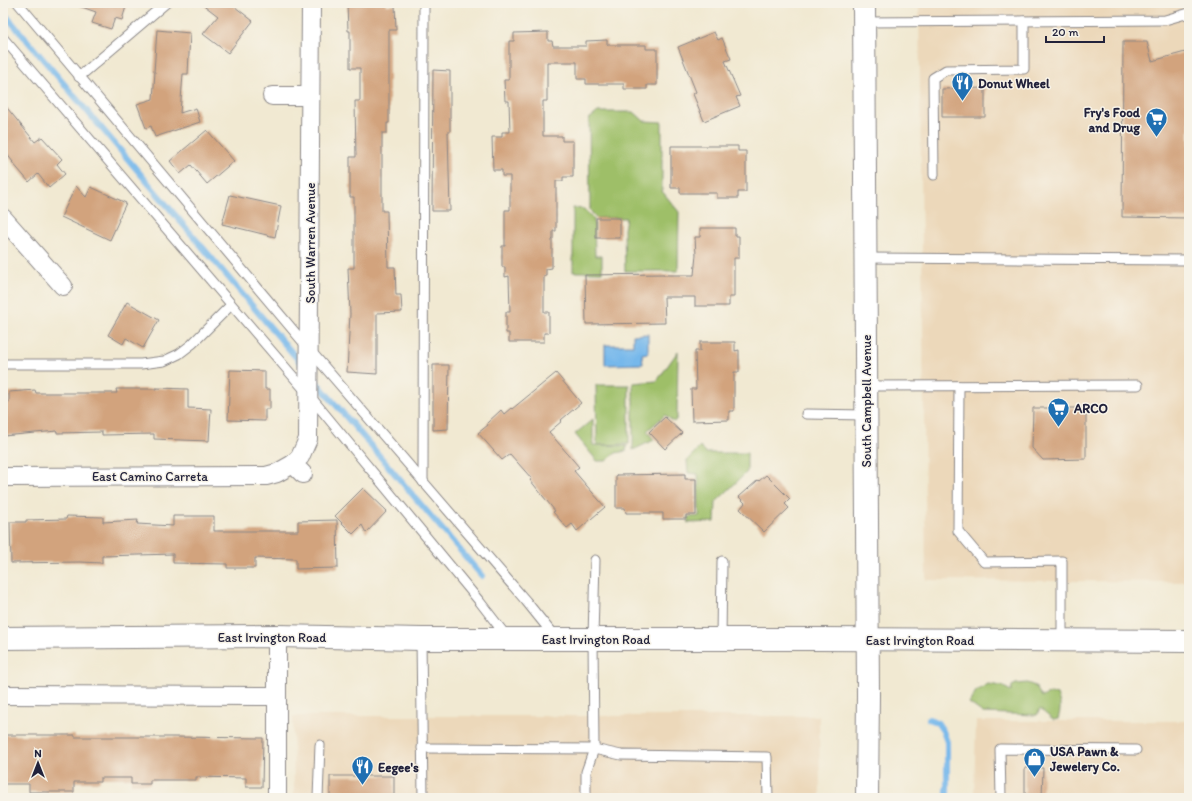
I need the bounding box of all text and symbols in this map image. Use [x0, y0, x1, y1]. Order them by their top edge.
scale bar [1046, 18, 1104, 44]
text: 20 m [1052, 25, 1079, 39]
restaurant icon: Donut Wheel [950, 70, 976, 103]
place label: Donut Wheel [978, 76, 1050, 91]
place label: Fry's Food and Drug [1084, 105, 1141, 136]
supermarket icon: Fry's Food and Drug [1143, 106, 1169, 139]
street label: South Warren Avenue [303, 182, 318, 304]
street label: South Campbell Avenue [859, 334, 874, 468]
supermarket icon: ARCO [1046, 395, 1072, 428]
place label: ARCO [1073, 401, 1108, 416]
street label: East Camino Carreta [92, 469, 208, 484]
street label: East Irvington Road [218, 630, 326, 645]
street label: East Irvington Road [542, 632, 650, 647]
street label: East Irvington Road [866, 633, 974, 648]
north arrow [18, 743, 58, 783]
place label: USA Pawn & Jewelery Co. [1049, 744, 1120, 775]
shop icon: USA Pawn & Jewelery Co. [1021, 745, 1047, 778]
text: N [34, 747, 42, 760]
restaurant icon: Eegee's [349, 754, 375, 787]
place label: Eegee's [378, 760, 419, 776]

